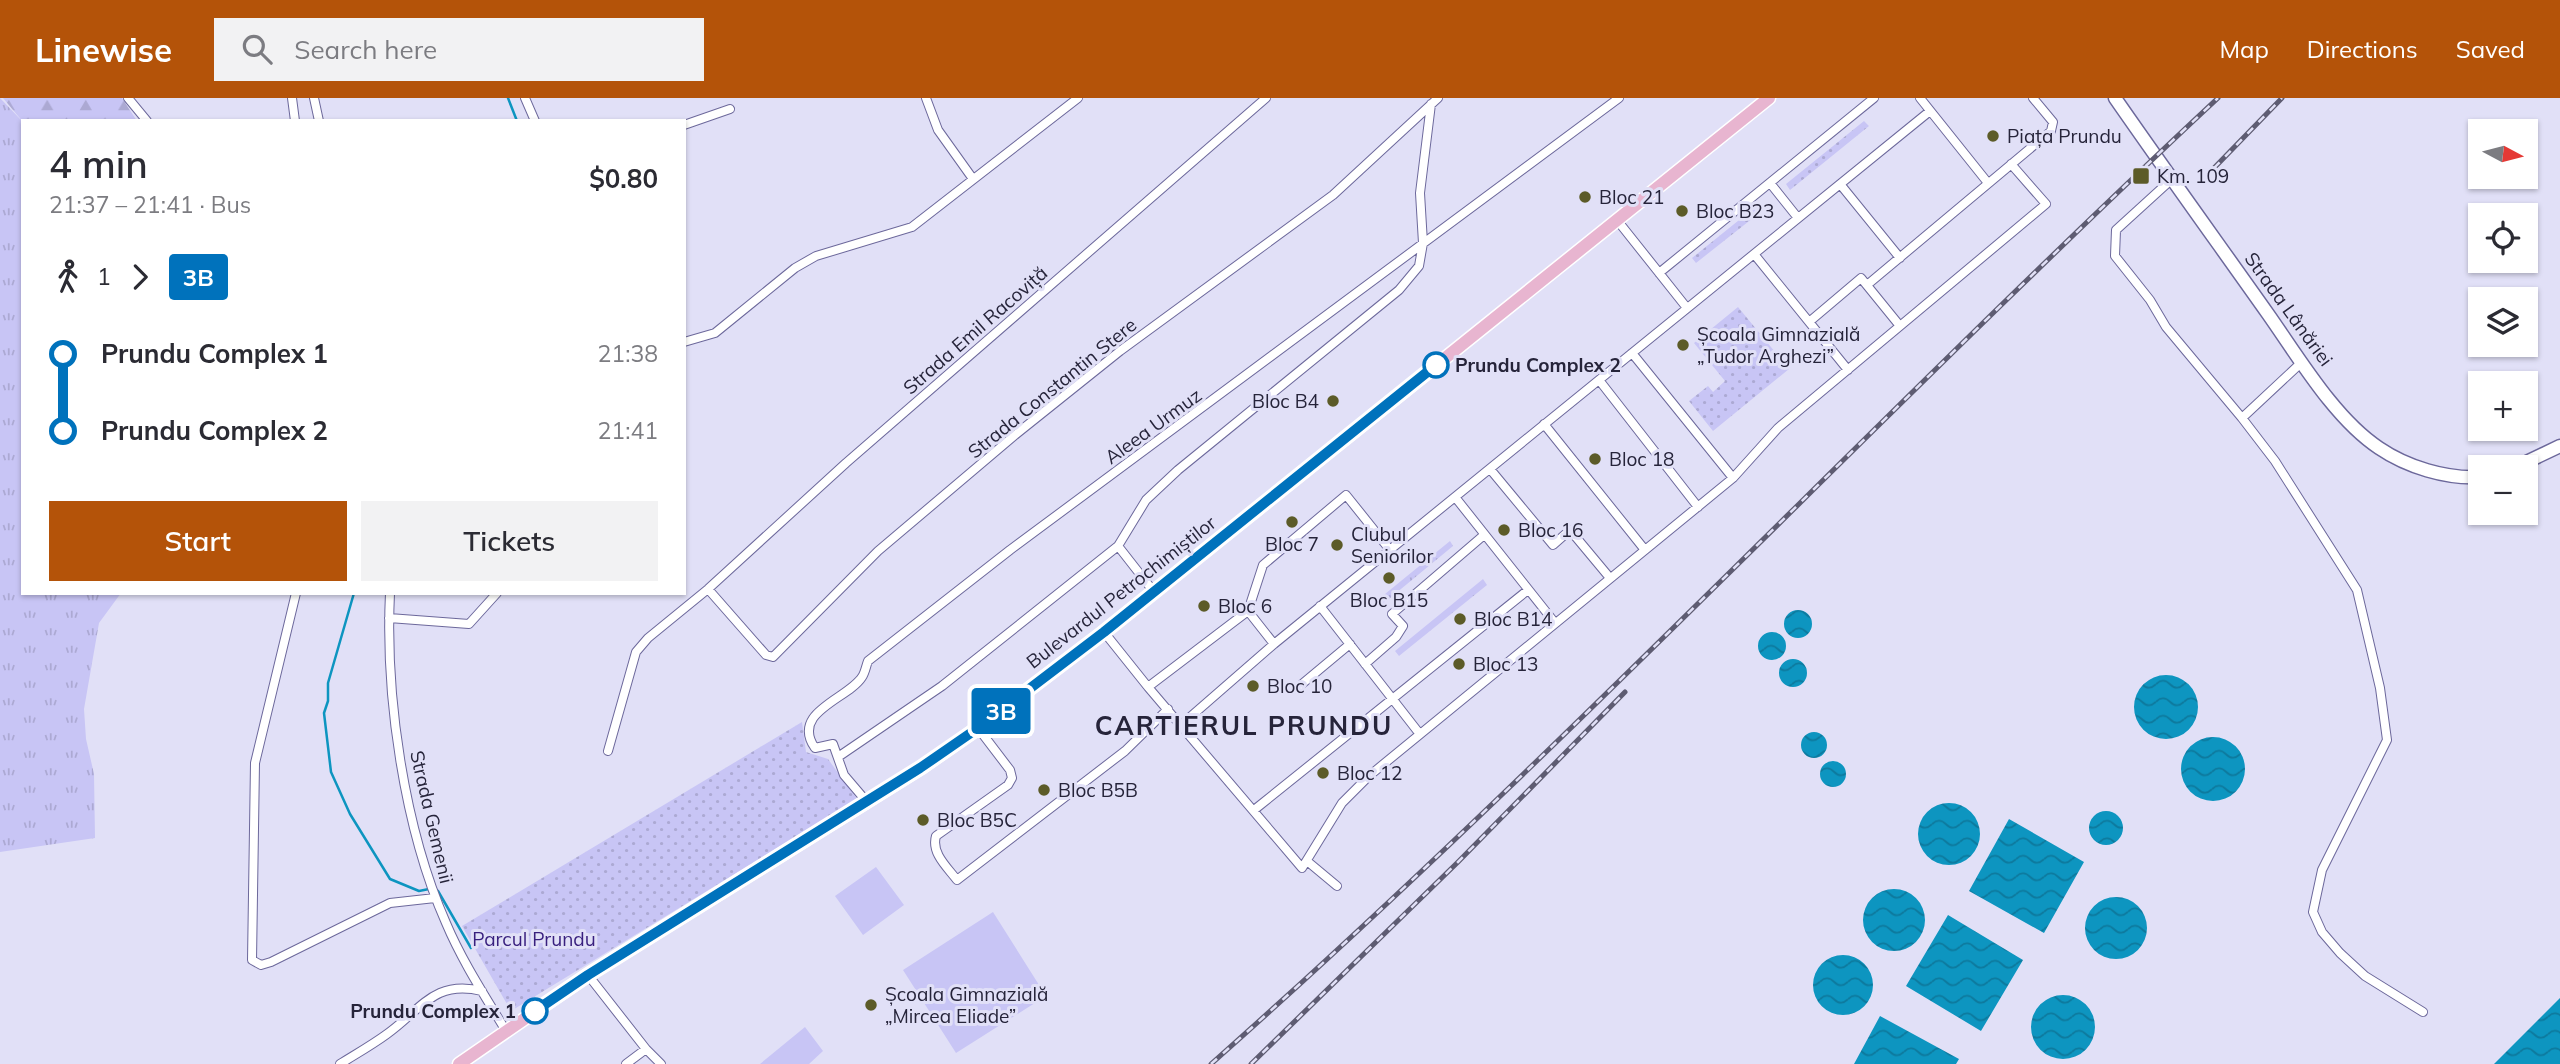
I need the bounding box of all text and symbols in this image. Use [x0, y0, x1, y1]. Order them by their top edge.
search box [214, 18, 704, 81]
text: Linewise [35, 29, 172, 70]
icon: search [238, 30, 276, 68]
text: Search here [294, 33, 437, 66]
text: Map [2219, 34, 2269, 64]
text: Directions [2307, 34, 2418, 64]
text: Saved [2456, 34, 2525, 64]
north arrow [2468, 119, 2538, 189]
map controls [2468, 119, 2538, 525]
place label: Piața Prundu [2007, 124, 2122, 149]
marker: Piața Prundu [1985, 128, 2001, 144]
text: 4 min [49, 140, 148, 188]
text: $0.80 [589, 162, 658, 195]
place label: Km. 109 [2157, 164, 2229, 188]
marker: Km. 109 [2131, 166, 2151, 186]
place label: Bloc 21 [1599, 185, 1664, 209]
marker: Bloc 21 [1577, 189, 1593, 205]
text: 21:37 – 21:41 · Bus [49, 190, 251, 219]
place label: Bloc B23 [1696, 199, 1774, 223]
marker: Bloc B23 [1674, 203, 1690, 219]
button: locate [2468, 203, 2538, 273]
street label: Strada Lânăriei [2240, 247, 2338, 371]
icon: walk [49, 258, 87, 296]
icon: forward [121, 258, 159, 296]
street label: Strada Emil Racoviță [898, 261, 1053, 400]
text: 1 [97, 262, 111, 291]
text: 3B [183, 262, 214, 292]
button: layers [2468, 287, 2538, 357]
street label: Strada Constantin Stere [963, 312, 1141, 464]
place label: Școala Gimnazială „Tudor Arghezi” [1697, 322, 1861, 368]
text: Prundu Complex 1 [101, 337, 328, 370]
marker: Școala Gimnazială „Tudor Arghezi” [1675, 337, 1691, 353]
text: 21:38 [598, 339, 658, 368]
marker: Prundu Complex 2 [1423, 352, 1449, 378]
place label: Prundu Complex 2 [1455, 353, 1621, 377]
button: + [2468, 371, 2538, 441]
street label: Aleea Urmuz [1100, 383, 1206, 469]
place label: Bloc B4 [1252, 389, 1319, 413]
marker: Bloc B4 [1325, 393, 1341, 409]
text: Prundu Complex 2 [101, 414, 328, 447]
text: 21:41 [598, 416, 658, 445]
place label: Bloc 18 [1609, 447, 1674, 471]
marker: Bloc 18 [1587, 451, 1603, 467]
button: − [2468, 455, 2538, 525]
button: Start [49, 501, 347, 581]
button: Tickets [361, 501, 658, 581]
street label: Bulevardul Petrochimiștilor [1021, 510, 1221, 674]
marker: Bloc 7 [1284, 514, 1300, 530]
place label: Bloc 16 [1518, 518, 1583, 542]
place label: Clubul Seniorilor [1351, 522, 1433, 568]
marker: Bloc 16 [1496, 522, 1512, 538]
place label: Bloc 7 [1265, 532, 1319, 556]
marker: Clubul Seniorilor [1329, 537, 1345, 553]
marker: Bloc B15 [1381, 570, 1397, 586]
place label: Bloc B15 [1350, 588, 1428, 612]
place label: Bloc 6 [1218, 594, 1272, 618]
marker: Bloc 6 [1196, 598, 1212, 614]
place label: Bloc B14 [1474, 607, 1552, 631]
marker: Bloc B14 [1452, 611, 1468, 627]
place label: Bloc 13 [1473, 652, 1538, 676]
marker: Bloc 13 [1451, 656, 1467, 672]
place label: Bloc 10 [1267, 674, 1332, 698]
marker: Bloc 10 [1245, 678, 1261, 694]
line badge: 3B [970, 688, 1032, 734]
text: 3B [986, 696, 1016, 726]
district label: CARTIERUL PRUNDU [1095, 709, 1393, 742]
street label: Strada Gemenii [405, 748, 459, 886]
place label: Bloc 12 [1337, 761, 1402, 785]
marker: Bloc 12 [1315, 765, 1331, 781]
place label: Bloc B5B [1058, 778, 1138, 802]
marker: Bloc B5B [1036, 782, 1052, 798]
place label: Bloc B5C [937, 808, 1017, 832]
marker: Bloc B5C [915, 812, 931, 828]
park label: Parcul Prundu [472, 927, 596, 951]
place label: Școala Gimnazială „Mircea Eliade” [885, 982, 1049, 1028]
marker: Școala Gimnazială „Mircea Eliade” [863, 997, 879, 1013]
marker: Prundu Complex 1 [522, 998, 548, 1024]
place label: Prundu Complex 1 [350, 999, 516, 1023]

